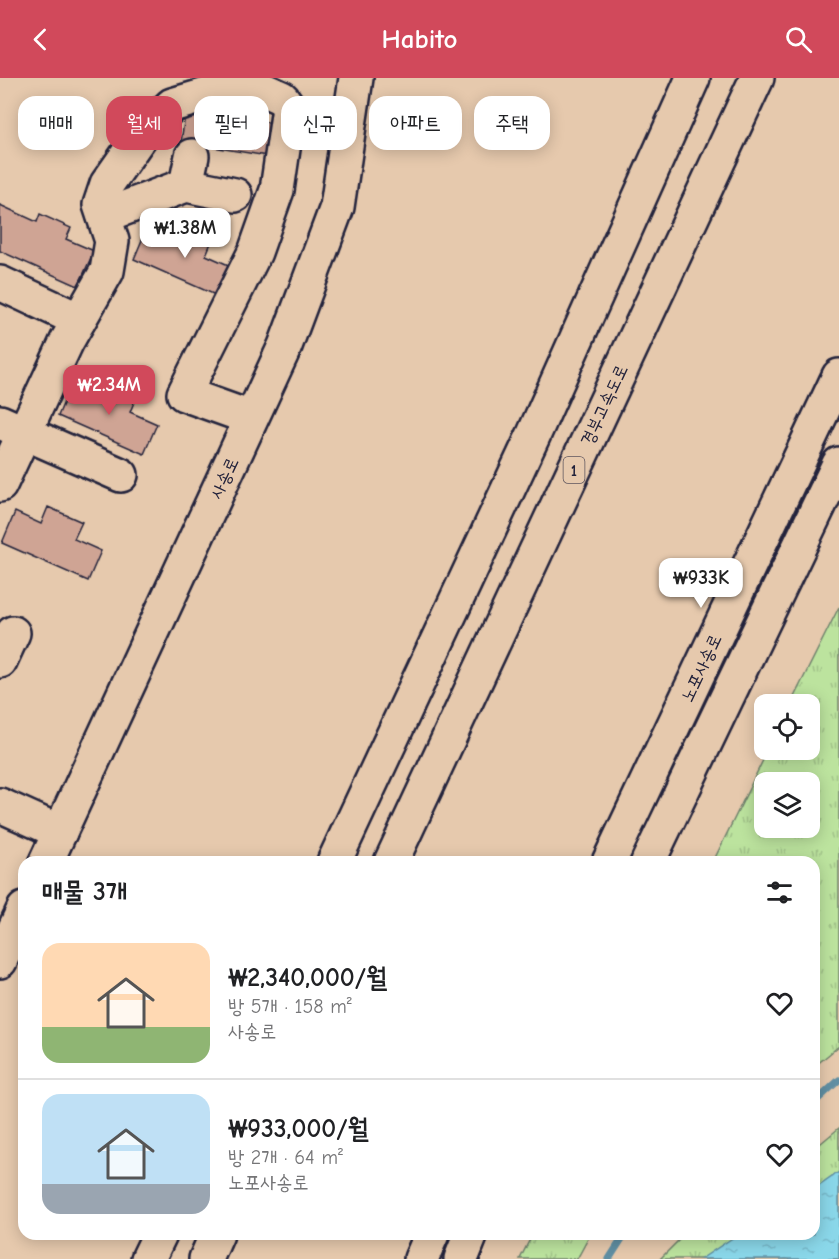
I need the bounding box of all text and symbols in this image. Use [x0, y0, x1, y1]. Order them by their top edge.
icon: back [24, 23, 57, 56]
icon: search [782, 23, 815, 56]
text: Habito [382, 24, 457, 55]
chip: 매매 [18, 96, 94, 150]
chip: 월세 [106, 96, 182, 150]
chip: 필터 [194, 96, 269, 150]
chip: 신규 [281, 96, 357, 150]
chip: 아파트 [369, 96, 462, 150]
chip: 주택 [474, 96, 550, 150]
pin: ₩1.38M [136, 208, 234, 259]
text: ₩1.38M [154, 216, 216, 239]
street label: 경부고속도로 [577, 361, 632, 449]
pin: ₩2.34M [60, 365, 158, 416]
text: ₩2.34M [77, 373, 141, 396]
street label: 사송로 [206, 454, 243, 502]
road number: 1 [564, 457, 584, 483]
pin: ₩933K [659, 558, 743, 609]
text: ₩933K [673, 566, 729, 589]
street label: 노포사송로 [677, 631, 726, 705]
map controls [754, 694, 820, 838]
button: locate [754, 694, 820, 760]
button: layers [754, 772, 820, 838]
icon: filters [763, 876, 796, 909]
text: 매물 3개 [42, 877, 127, 907]
text: ₩2,340,000/월 [228, 963, 387, 993]
icon: home [90, 967, 162, 1039]
icon: heart [763, 987, 796, 1020]
text: 방 5개 · 158 m² [228, 995, 352, 1018]
text: 사송로 [228, 1020, 276, 1043]
text: ₩933,000/월 [228, 1114, 368, 1144]
icon: home [90, 1118, 162, 1190]
icon: heart [763, 1138, 796, 1171]
text: 방 2개 · 64 m² [228, 1146, 343, 1169]
text: 노포사송로 [228, 1171, 308, 1194]

